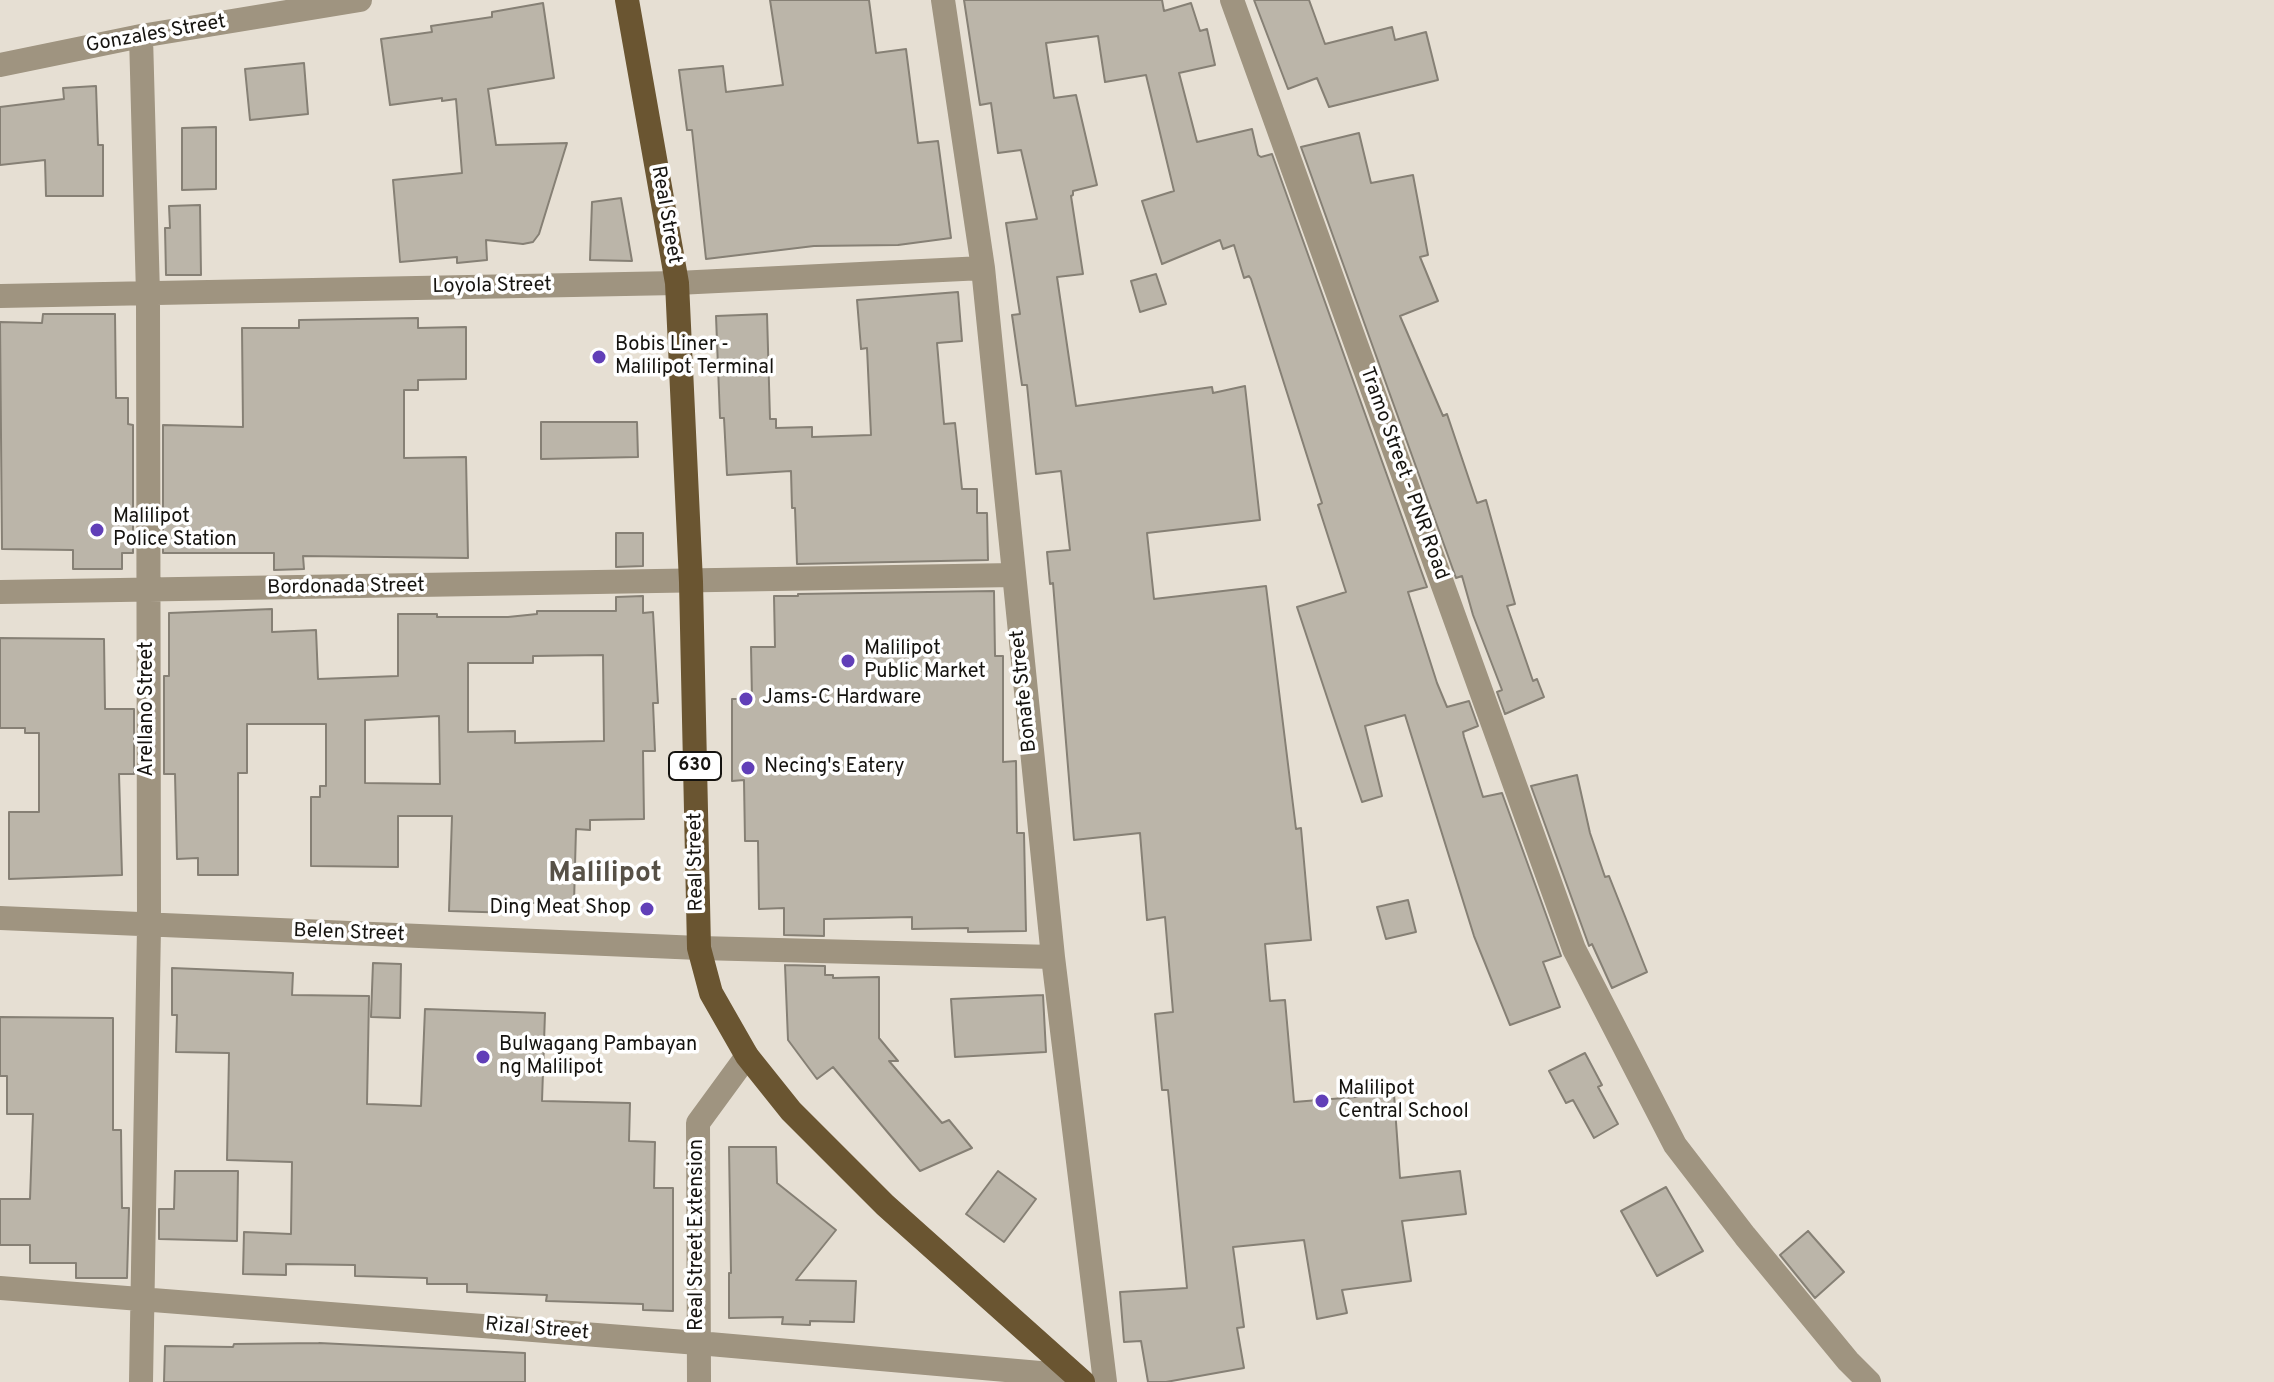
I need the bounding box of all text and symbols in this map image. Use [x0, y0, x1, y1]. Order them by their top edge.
street label: Gonzales Street [84, 11, 228, 59]
street label: Real Street [645, 164, 685, 266]
street label: Loyola Street [432, 274, 552, 300]
place label: Bobis Liner - Malilipot Terminal [615, 334, 774, 381]
marker: Bobis Liner - Malilipot Terminal [590, 348, 608, 366]
street label: Tramo Street - PNR Road [1353, 364, 1453, 584]
place label: Malilipot Police Station [113, 506, 237, 553]
marker: Malilipot Police Station [88, 521, 106, 539]
street label: Bordonada Street [267, 575, 425, 601]
street label: Bonafe Street [1007, 629, 1043, 753]
place label: Malilipot Public Market [864, 638, 986, 685]
street label: Arellano Street [136, 641, 160, 777]
marker: Malilipot Public Market [839, 652, 857, 670]
place label: Jams-C Hardware [762, 687, 921, 711]
marker: Jams-C Hardware [737, 690, 755, 708]
road number: 630 [669, 752, 721, 780]
place label: Necing's Eatery [764, 756, 905, 780]
marker: Necing's Eatery [739, 759, 757, 777]
street label: Real Street [684, 812, 710, 912]
district label: Malilipot [548, 858, 662, 892]
place label: Ding Meat Shop [490, 897, 631, 921]
marker: Ding Meat Shop [638, 900, 656, 918]
street label: Belen Street [293, 920, 405, 948]
place label: Bulwagang Pambayan ng Malilipot [499, 1034, 697, 1081]
marker: Bulwagang Pambayan ng Malilipot [474, 1048, 492, 1066]
place label: Malilipot Central School [1338, 1078, 1469, 1125]
marker: Malilipot Central School [1313, 1092, 1331, 1110]
street label: Real Street Extension [686, 1139, 710, 1331]
street label: Rizal Street [484, 1314, 590, 1346]

